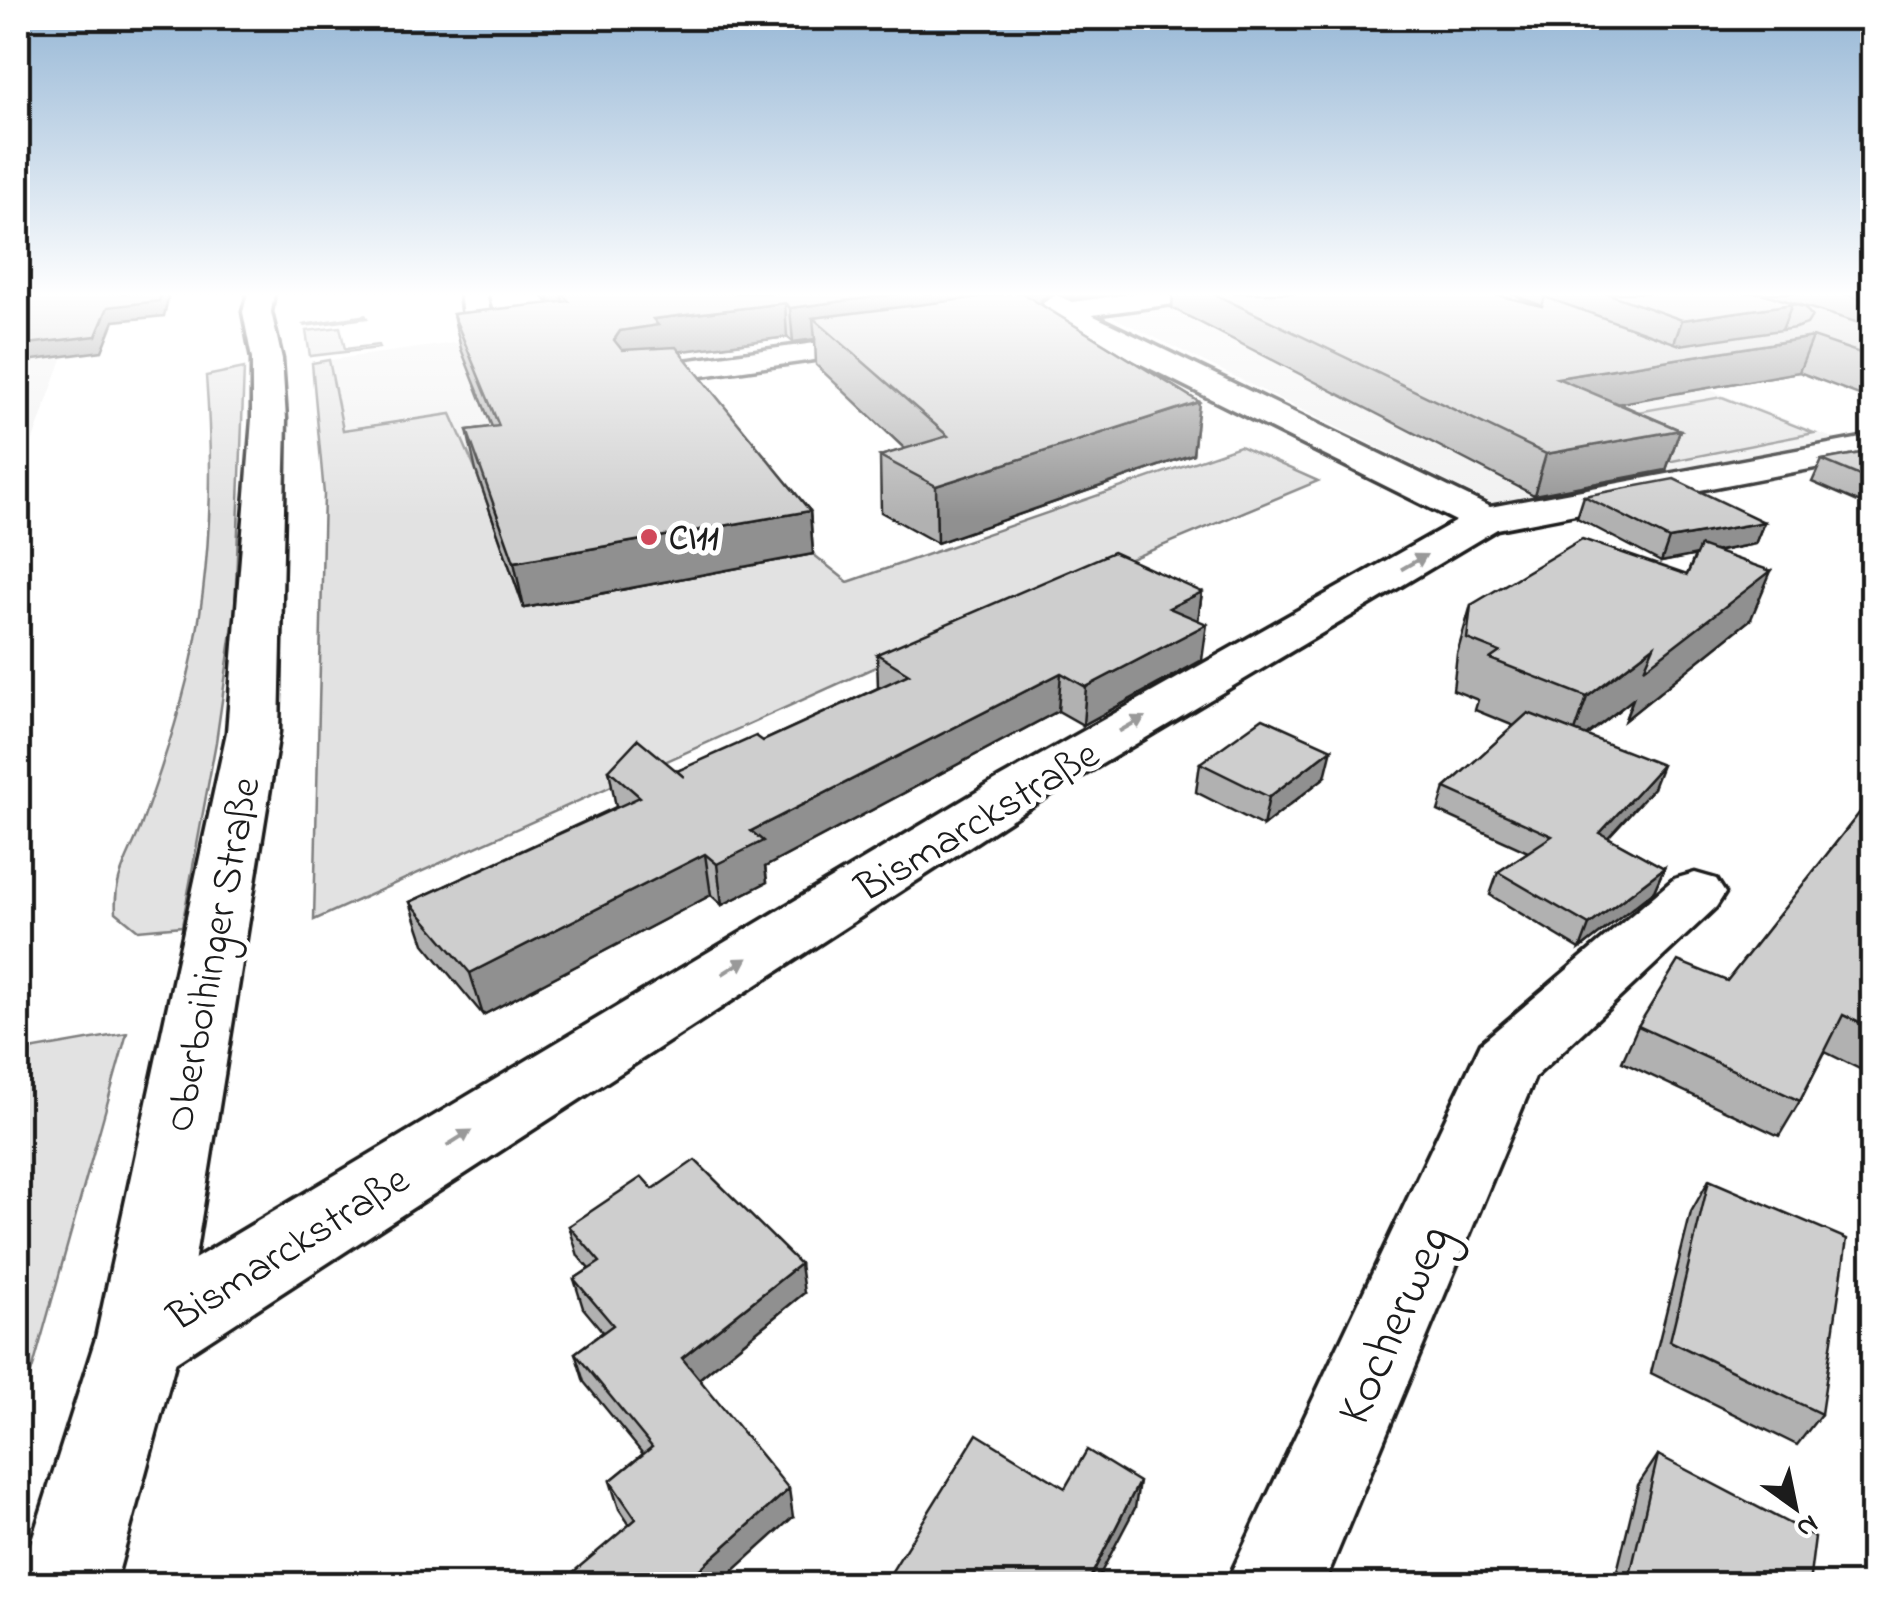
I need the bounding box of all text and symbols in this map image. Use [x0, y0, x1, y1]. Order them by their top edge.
place label: CI11 [669, 515, 719, 566]
marker: CI11 [638, 526, 660, 548]
one-way arrow [1399, 553, 1428, 570]
one-way arrow [1118, 716, 1146, 734]
street label: Bismarckstraße [844, 726, 1112, 920]
street label: Oberboihinger Straße [150, 772, 279, 1137]
one-way arrow [721, 958, 749, 976]
one-way arrow [445, 1130, 473, 1147]
street label: Bismarckstraße [156, 1151, 422, 1349]
street label: Kocherweg [1320, 1214, 1473, 1437]
north arrow [1745, 1457, 1845, 1557]
text: N [1788, 1503, 1826, 1547]

